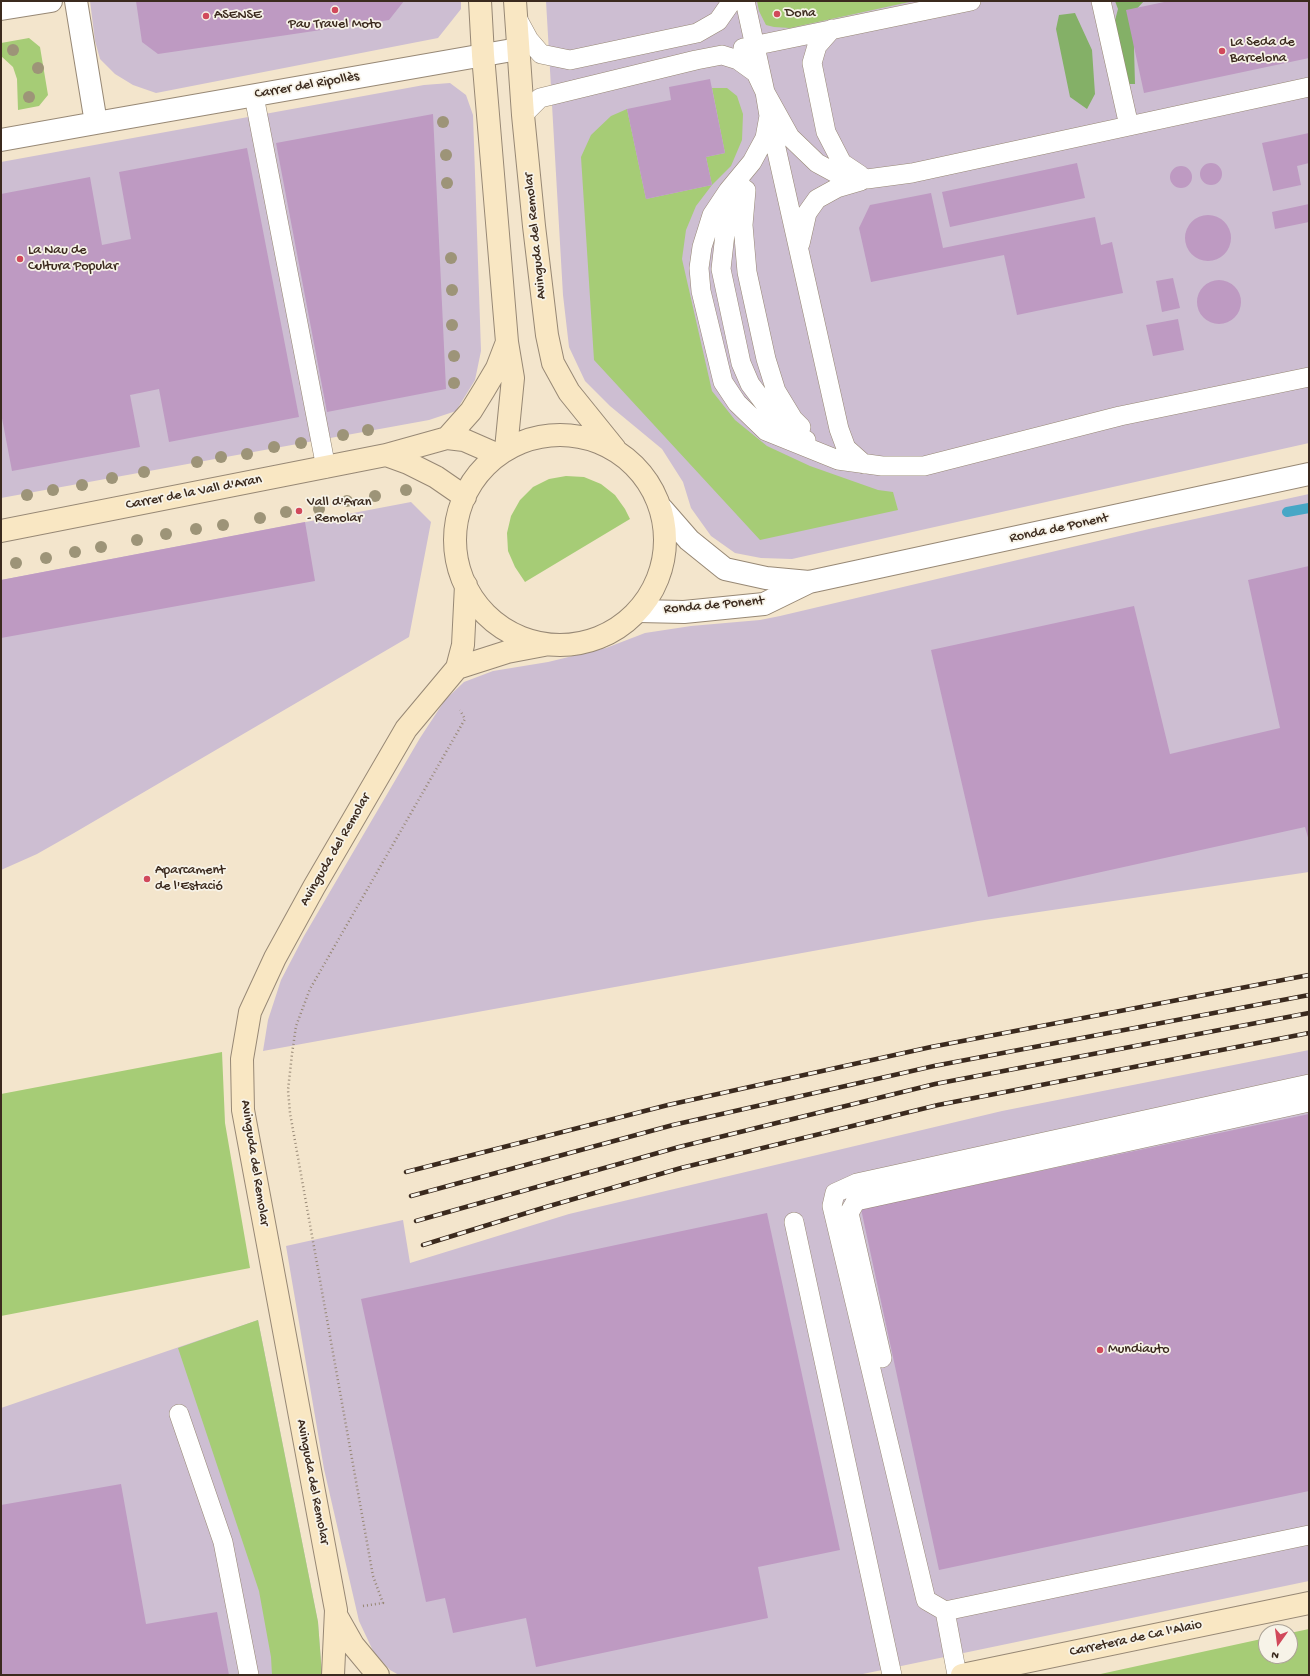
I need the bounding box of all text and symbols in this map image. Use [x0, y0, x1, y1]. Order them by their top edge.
marker: Pau Travel Moto [330, 5, 340, 15]
place label: Dona [785, 6, 816, 22]
place label: ASENSE [214, 8, 262, 24]
marker: Dona [772, 9, 782, 19]
marker: ASENSE [201, 11, 211, 21]
place label: Pau Travel Moto [288, 17, 382, 33]
place label: La Seda de Barcelona [1230, 35, 1295, 68]
marker: La Seda de Barcelona [1217, 46, 1227, 56]
street label: Carrer del Ripollès [254, 69, 360, 103]
street label: Avinguda del Remolar [521, 172, 551, 300]
place label: La Nau de Cultura Popular [28, 243, 118, 276]
marker: La Nau de Cultura Popular [15, 254, 25, 264]
street label: Carrer de la Vall d'Aran [125, 472, 263, 514]
place label: Vall d'Aran - Remolar [307, 495, 371, 528]
marker: Vall d'Aran - Remolar [294, 506, 304, 516]
street label: Ronda de Ponent [1008, 510, 1110, 548]
street label: Ronda de Ponent [663, 593, 765, 619]
street label: Avinguda del Remolar [297, 791, 375, 909]
place label: Aparcament de l'Estació [155, 863, 225, 896]
marker: Aparcament de l'Estació [142, 874, 152, 884]
street label: Avinguda del Remolar [236, 1099, 272, 1227]
place label: Mundiauto [1108, 1342, 1169, 1358]
marker: Mundiauto [1095, 1345, 1105, 1355]
street label: Avinguda del Remolar [292, 1418, 332, 1546]
street label: Carretera de Ca l'Alaio [1068, 1617, 1204, 1661]
north arrow [1258, 1624, 1298, 1664]
text: N [1270, 1648, 1280, 1661]

